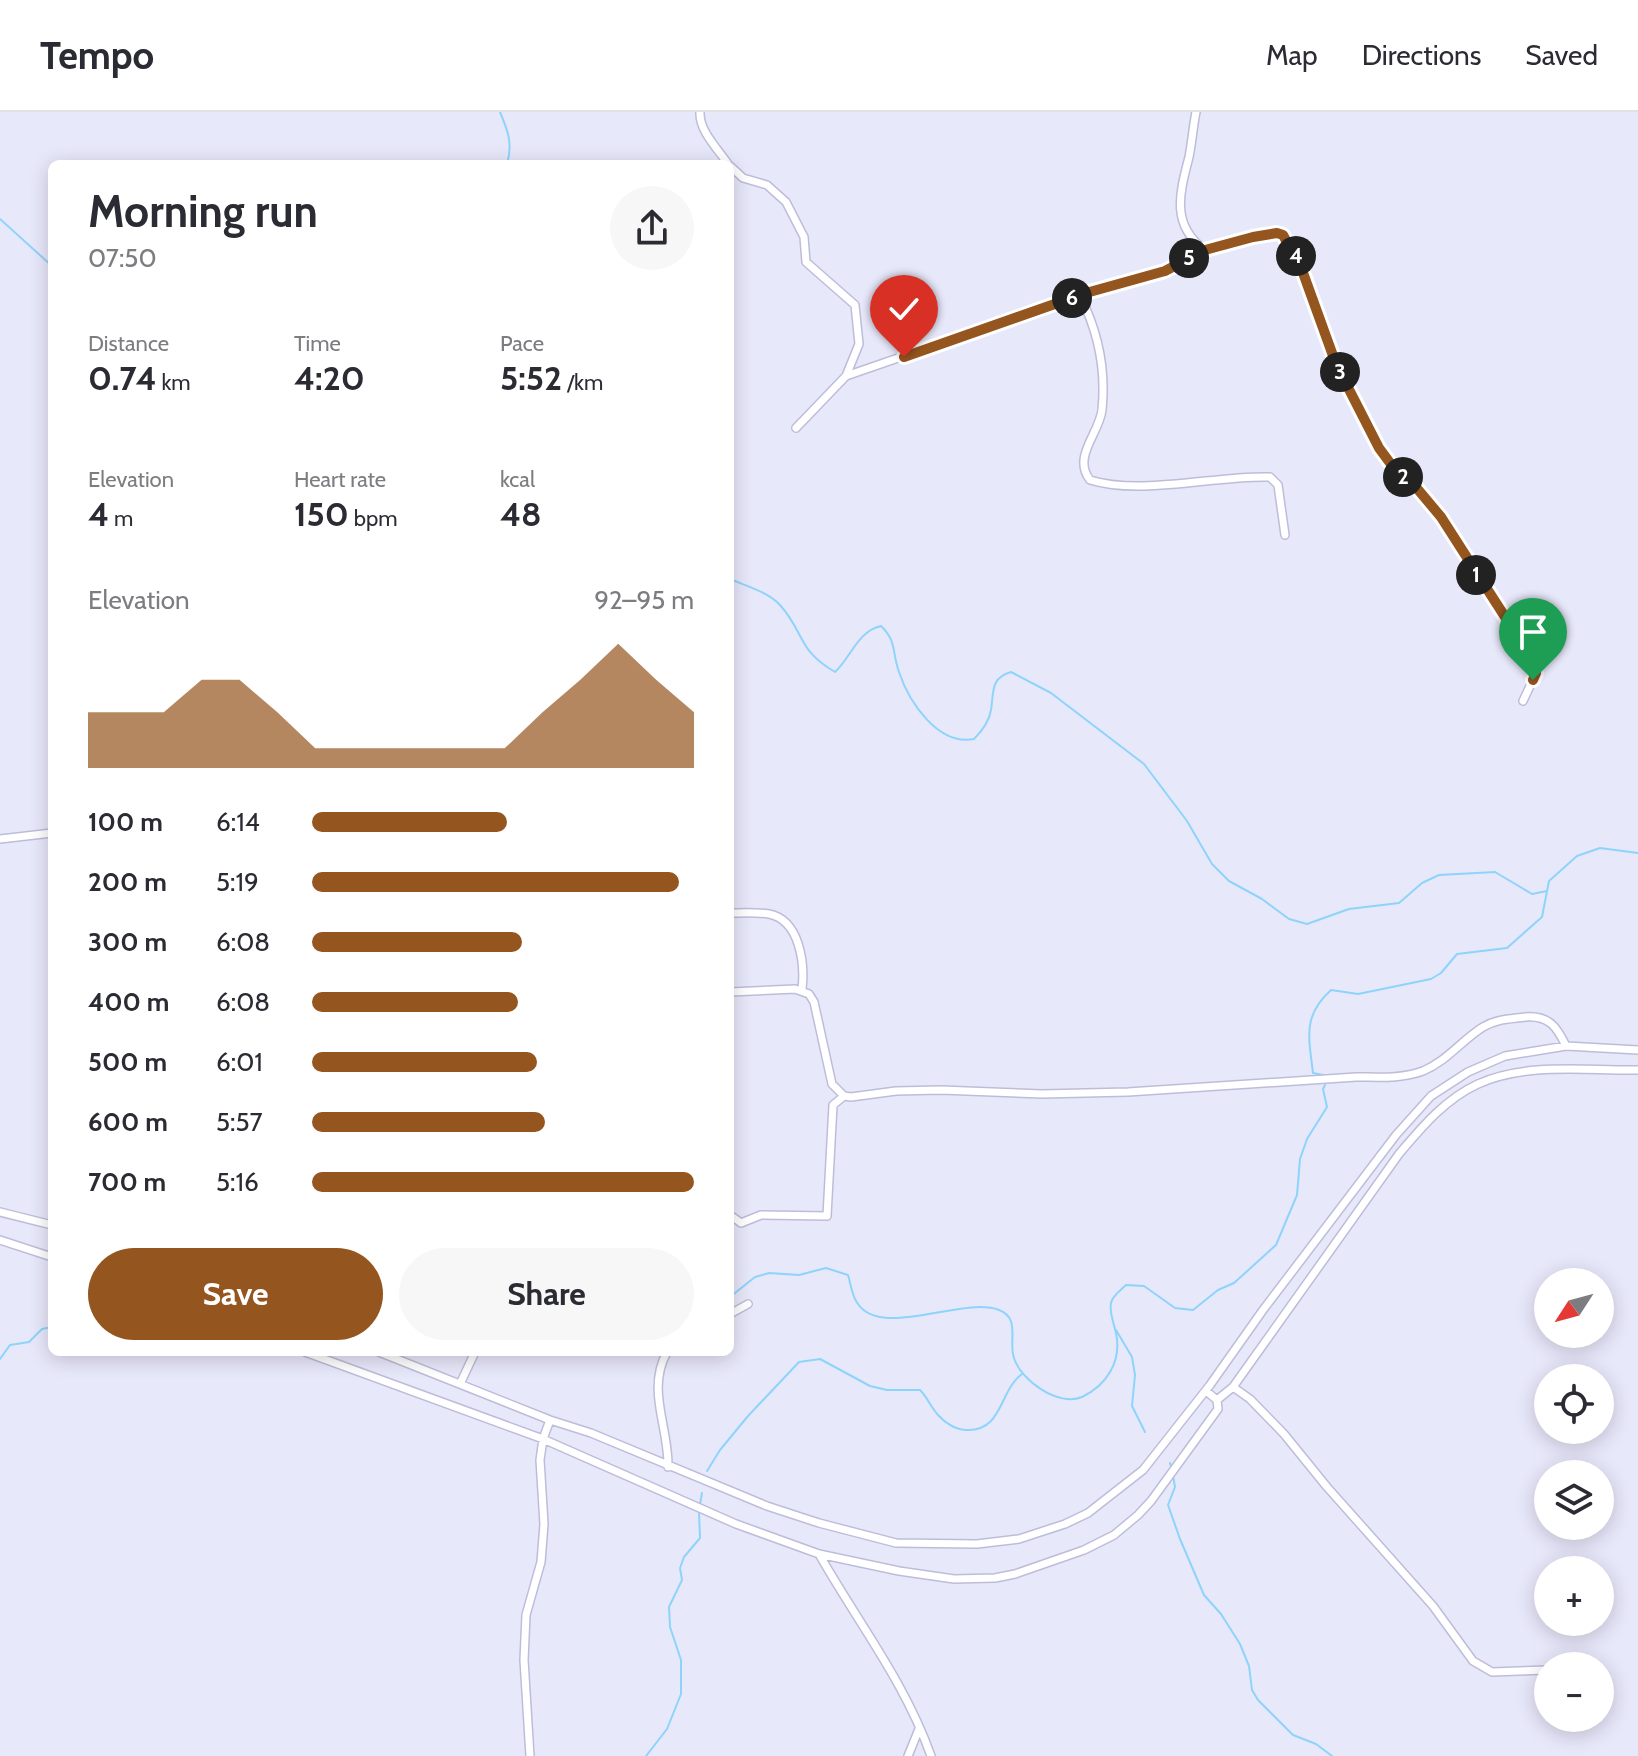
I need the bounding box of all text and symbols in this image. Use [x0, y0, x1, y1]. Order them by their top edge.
text: Tempo [40, 32, 154, 79]
text: Map [1266, 38, 1318, 72]
text: Directions [1362, 38, 1481, 72]
text: Saved [1525, 38, 1598, 72]
text: Morning run [88, 185, 318, 238]
button: share [610, 186, 694, 270]
pin: 4 [1276, 236, 1316, 276]
pin: 5 [1169, 238, 1209, 278]
text: 07:50 [88, 242, 157, 274]
text: 4 [1289, 242, 1303, 269]
text: 5 [1183, 244, 1195, 271]
pin [870, 275, 938, 357]
pin: 6 [1052, 278, 1092, 318]
text: 6 [1066, 284, 1078, 311]
icon: check [882, 287, 926, 331]
text: Distance [88, 330, 169, 357]
text: Time [294, 330, 341, 357]
text: Pace [500, 330, 544, 357]
pin: 3 [1320, 352, 1360, 392]
text: 0.74 [88, 357, 157, 399]
text: 4:20 [294, 357, 365, 399]
text: 5:52 [500, 357, 562, 399]
text: 3 [1334, 358, 1346, 385]
text: km [157, 369, 191, 396]
text: /km [562, 369, 603, 396]
pin: 2 [1383, 457, 1423, 497]
text: 2 [1397, 463, 1409, 490]
text: Elevation [88, 466, 174, 493]
text: Heart rate [294, 466, 386, 493]
text: kcal [500, 466, 535, 493]
text: 4 [88, 493, 109, 535]
text: 150 [294, 493, 349, 535]
text: 48 [500, 493, 542, 535]
text: m [109, 505, 133, 532]
text: bpm [349, 505, 398, 532]
pin: 1 [1456, 555, 1496, 595]
text: 1 [1472, 561, 1480, 588]
text: Elevation [88, 584, 190, 616]
text: 92–95 m [594, 584, 694, 616]
pin [1499, 598, 1567, 680]
icon: arrive [1511, 610, 1555, 654]
text: 100 m [88, 806, 163, 838]
text: 6:14 [216, 806, 260, 838]
text: 200 m [88, 866, 167, 898]
text: 5:19 [216, 866, 259, 898]
text: 300 m [88, 926, 167, 958]
text: 6:08 [216, 926, 270, 958]
text: 400 m [88, 986, 169, 1018]
text: 6:08 [216, 986, 270, 1018]
text: 500 m [88, 1046, 167, 1078]
text: 6:01 [216, 1046, 263, 1078]
text: 600 m [88, 1106, 168, 1138]
text: 5:57 [216, 1106, 263, 1138]
text: 700 m [88, 1166, 166, 1198]
text: 5:16 [216, 1166, 259, 1198]
button: Save [88, 1248, 383, 1340]
button: Share [399, 1248, 694, 1340]
north arrow [1534, 1268, 1614, 1348]
map controls [1534, 1268, 1614, 1732]
button: locate [1534, 1364, 1614, 1444]
button: layers [1534, 1460, 1614, 1540]
button: + [1534, 1556, 1614, 1636]
button: − [1534, 1652, 1614, 1732]

